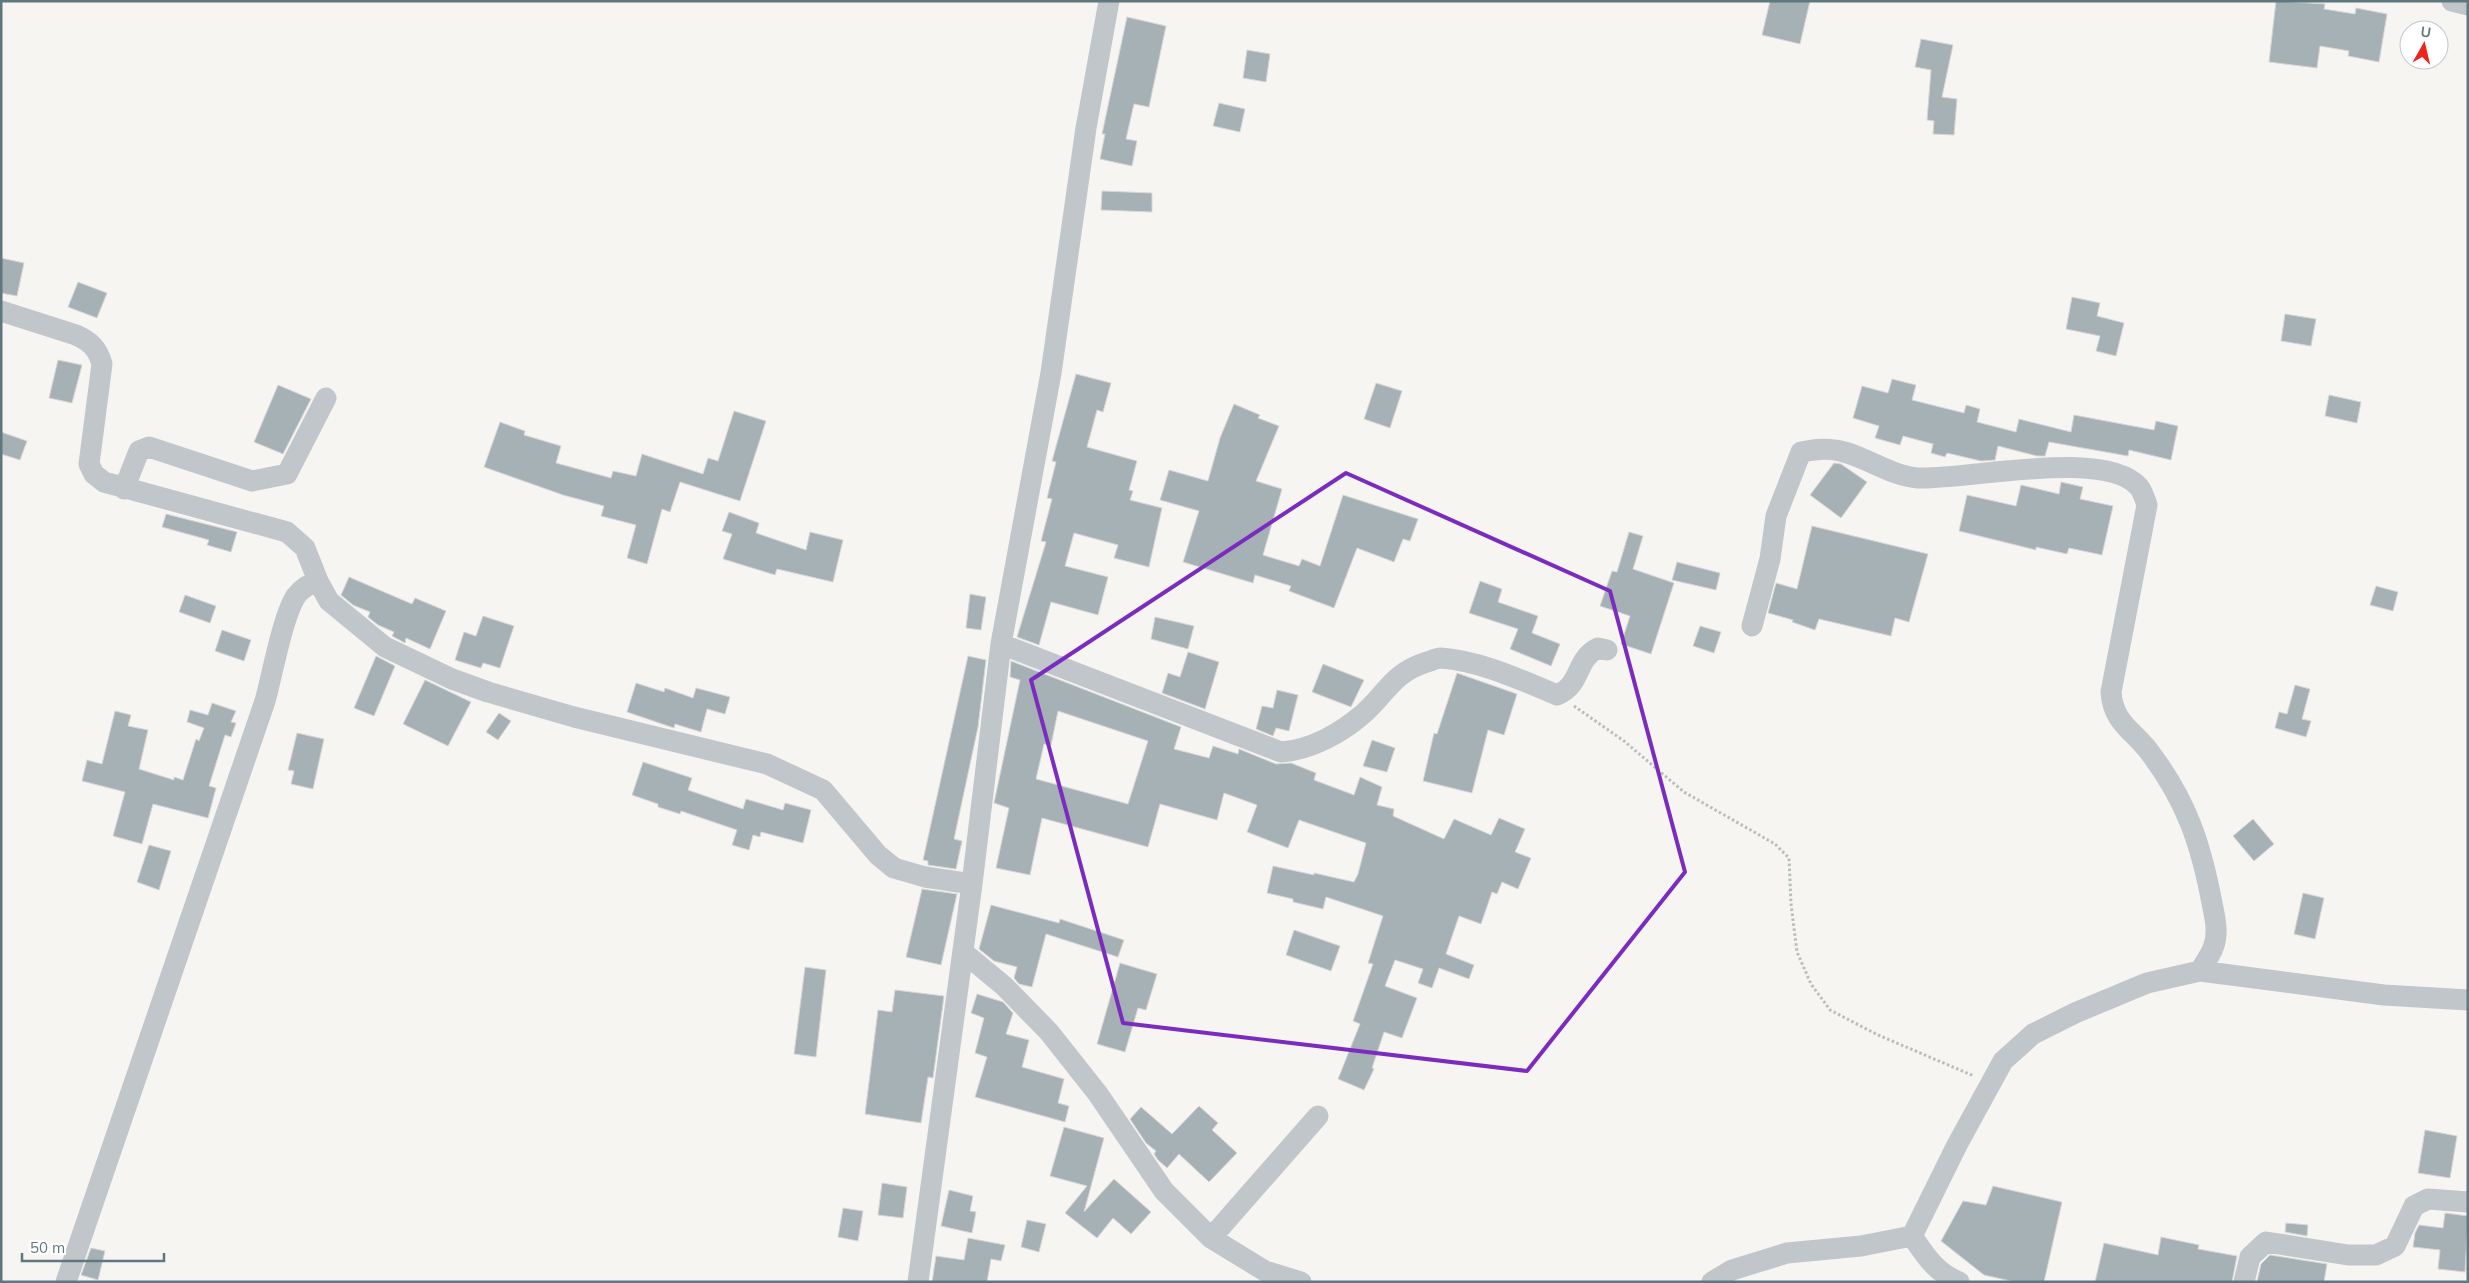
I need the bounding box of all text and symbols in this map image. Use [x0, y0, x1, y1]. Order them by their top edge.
north arrow [2399, 20, 2449, 70]
text: U [2419, 22, 2432, 42]
scale bar [22, 1230, 165, 1262]
text: 50 m [30, 1238, 65, 1257]

